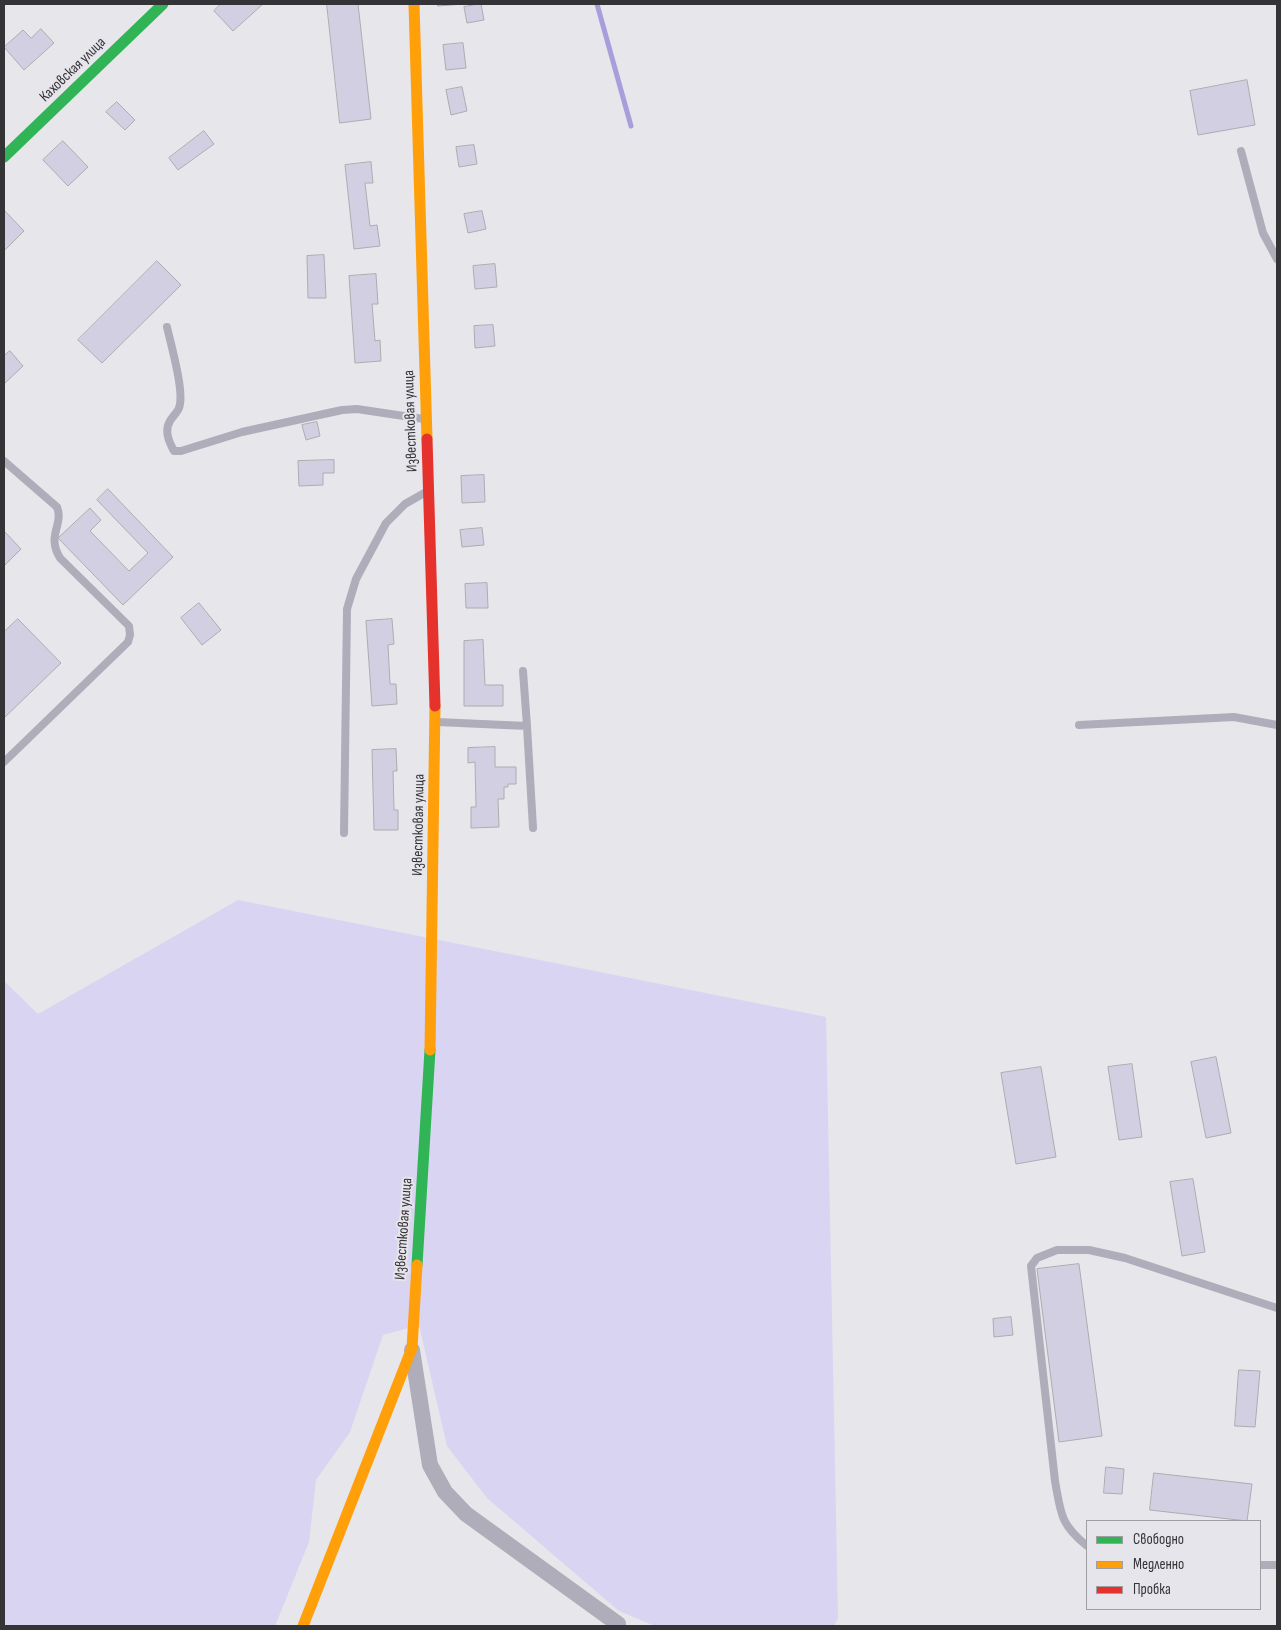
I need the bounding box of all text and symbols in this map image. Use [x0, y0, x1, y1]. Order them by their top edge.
street label: Каховская улица [36, 34, 110, 106]
street label: Известковая улица [400, 370, 422, 472]
street label: Известковая улица [409, 774, 429, 876]
street label: Известковая улица [391, 1177, 417, 1281]
legend [1086, 1520, 1261, 1610]
text: Свободно [1133, 1530, 1184, 1549]
text: Медленно [1133, 1555, 1184, 1574]
text: Пробка [1133, 1580, 1171, 1599]

